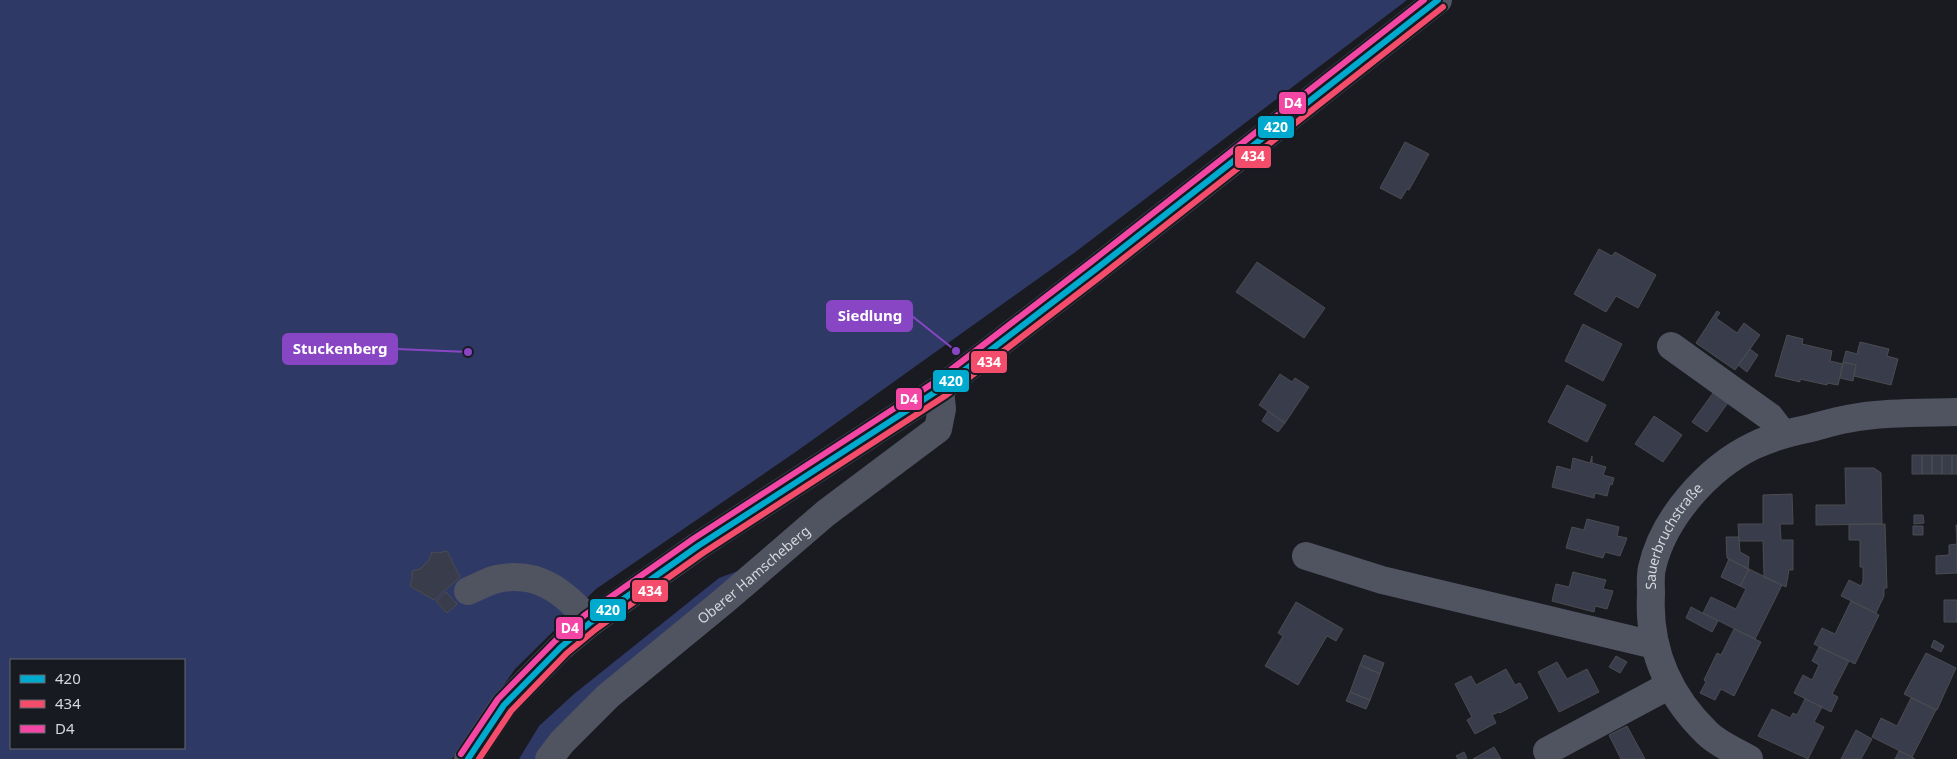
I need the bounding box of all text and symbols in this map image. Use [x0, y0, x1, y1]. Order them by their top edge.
line badge: D4 [1278, 91, 1307, 115]
text: D4 [1284, 93, 1302, 112]
line badge: 420 [1257, 115, 1295, 139]
text: 420 [1264, 117, 1288, 136]
line badge: 434 [1234, 145, 1272, 169]
text: 434 [1241, 146, 1265, 165]
callout: Siedlung [827, 301, 912, 331]
text: Siedlung [838, 305, 902, 325]
callout: Stuckenberg [283, 334, 397, 364]
text: Stuckenberg [293, 338, 387, 358]
line badge: 434 [970, 350, 1008, 374]
text: 434 [977, 352, 1001, 371]
line badge: 420 [932, 369, 970, 393]
text: 420 [939, 371, 963, 390]
line badge: D4 [895, 387, 923, 411]
text: D4 [900, 389, 918, 408]
street label: Sauerbruchstraße [1641, 478, 1707, 590]
street label: Oberer Hamscheberg [693, 521, 814, 628]
line badge: 434 [631, 579, 669, 603]
text: 434 [638, 581, 662, 600]
line badge: 420 [589, 598, 627, 622]
text: 420 [596, 600, 620, 619]
line badge: D4 [555, 616, 584, 640]
text: D4 [561, 618, 579, 637]
legend [10, 659, 185, 749]
text: 420 [55, 668, 81, 688]
text: 434 [55, 693, 81, 713]
text: D4 [55, 718, 75, 738]

